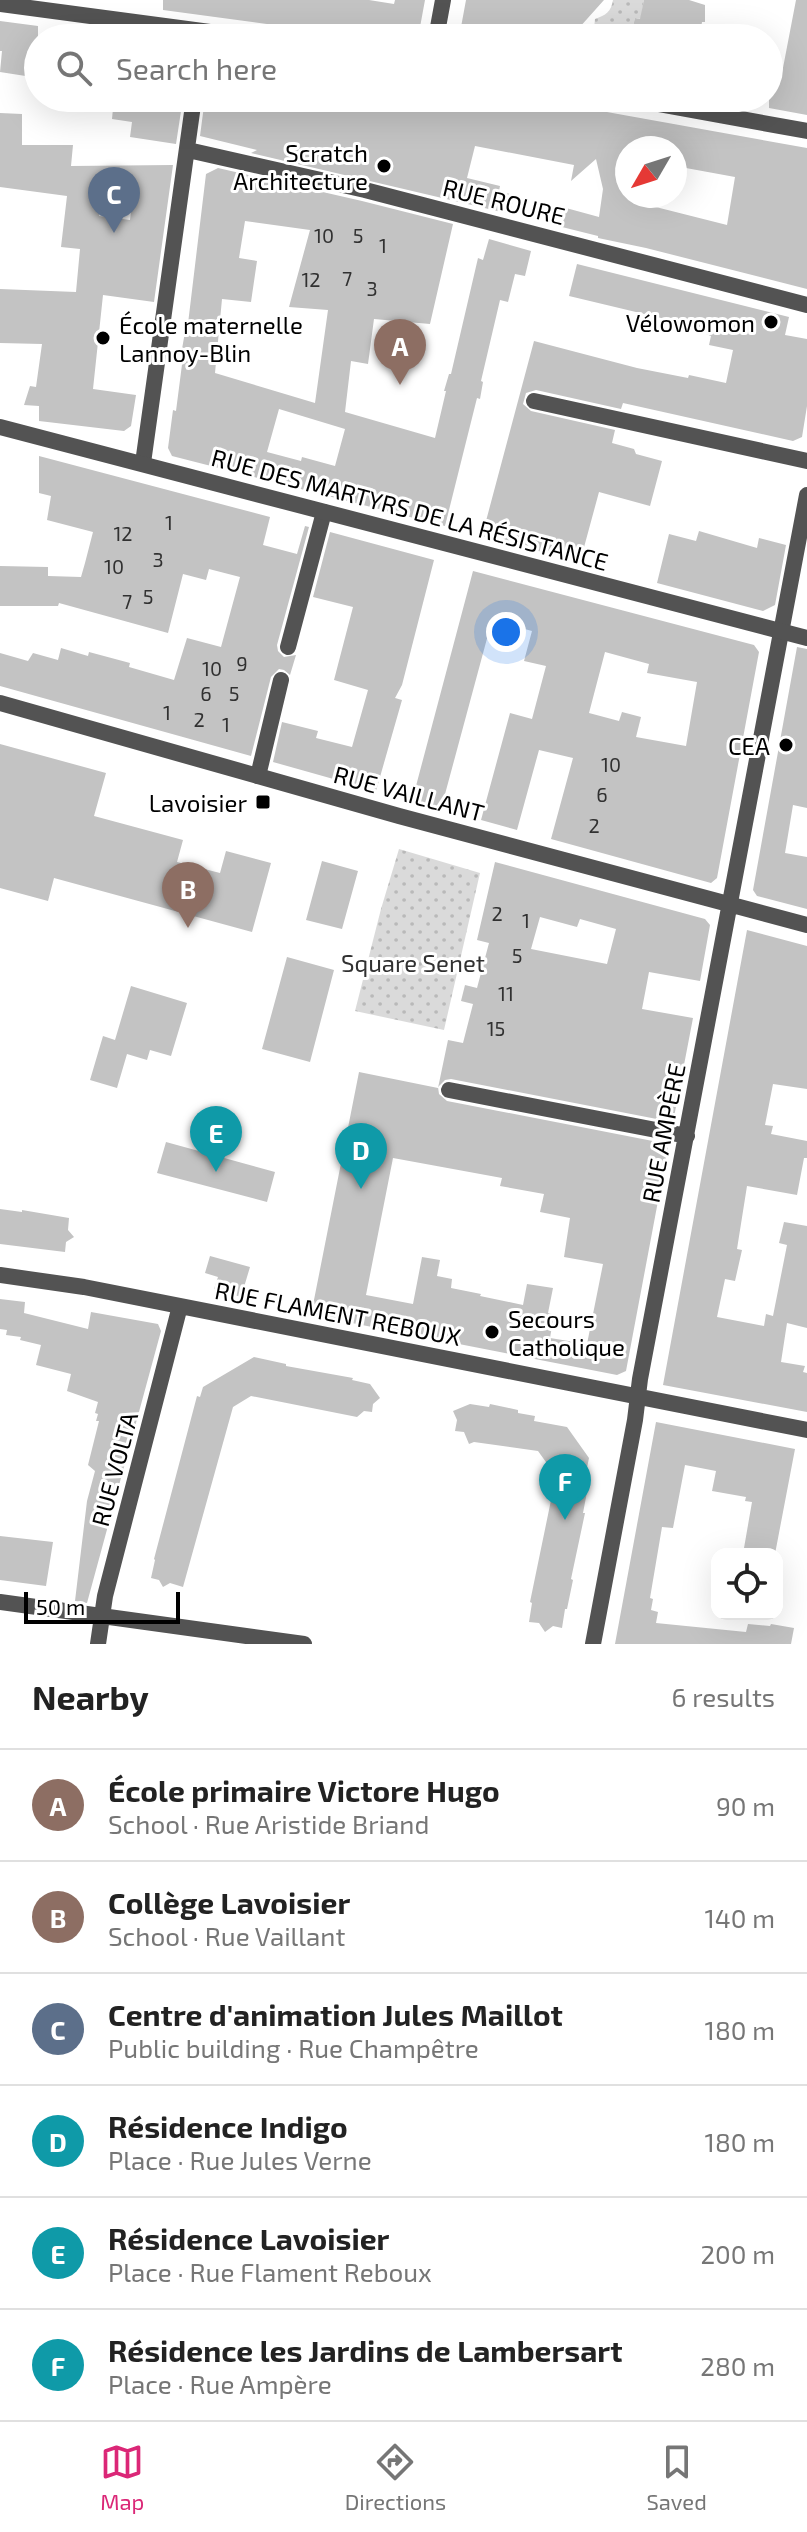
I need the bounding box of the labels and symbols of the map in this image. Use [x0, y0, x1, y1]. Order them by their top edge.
north arrow [615, 136, 687, 208]
place label: Scratch Architecture [233, 138, 368, 195]
marker: Scratch Architecture [375, 157, 393, 175]
pin: C [88, 167, 140, 233]
street label: RUE ROURE [440, 172, 568, 230]
house number: 10 [314, 223, 334, 247]
house number: 5 [353, 223, 363, 247]
house number: 1 [379, 233, 387, 257]
house number: 7 [342, 266, 352, 290]
house number: 12 [301, 267, 321, 291]
house number: 3 [366, 276, 378, 300]
place label: Vélowomon [626, 308, 755, 337]
place label: École maternelle Lannoy-Blin [119, 310, 303, 367]
marker: Vélowomon [762, 313, 780, 331]
pin: A [374, 319, 426, 385]
marker: École maternelle Lannoy-Blin [94, 329, 112, 347]
street label: RUE DES MARTYRS DE LA RÉSISTANCE [209, 442, 611, 576]
house number: 1 [165, 510, 173, 534]
house number: 12 [113, 521, 133, 545]
house number: 3 [152, 547, 164, 571]
house number: 10 [104, 554, 124, 578]
house number: 5 [143, 584, 153, 608]
house number: 7 [122, 589, 132, 613]
your location [486, 612, 526, 652]
house number: 9 [236, 651, 248, 675]
house number: 10 [202, 656, 222, 680]
house number: 6 [200, 681, 212, 705]
house number: 5 [229, 681, 239, 705]
house number: 1 [163, 700, 171, 724]
house number: 2 [193, 707, 205, 731]
house number: 1 [222, 712, 230, 736]
place label: CEA [728, 731, 770, 760]
marker: CEA [777, 736, 795, 754]
house number: 10 [601, 752, 621, 776]
street label: RUE VAILLANT [331, 759, 487, 827]
house number: 6 [596, 782, 608, 806]
place label: Lavoisier [149, 788, 247, 817]
marker: Lavoisier [254, 793, 272, 811]
house number: 2 [588, 813, 600, 837]
pin: B [162, 862, 214, 928]
house number: 2 [491, 901, 503, 925]
house number: 1 [522, 908, 530, 932]
house number: 5 [512, 943, 522, 967]
park label: Square Senet [341, 948, 485, 977]
house number: 11 [498, 981, 514, 1005]
house number: 15 [487, 1016, 505, 1040]
street label: RUE AMPÈRE [635, 1061, 691, 1205]
pin: E [190, 1106, 242, 1172]
pin: D [335, 1123, 387, 1189]
street label: RUE FLAMENT REBOUX [213, 1275, 464, 1351]
place label: Secours Catholique [508, 1304, 625, 1361]
marker: Secours Catholique [483, 1323, 501, 1341]
street label: RUE VOLTA [85, 1409, 143, 1529]
pin: F [539, 1454, 591, 1520]
scale bar [24, 1588, 180, 1624]

